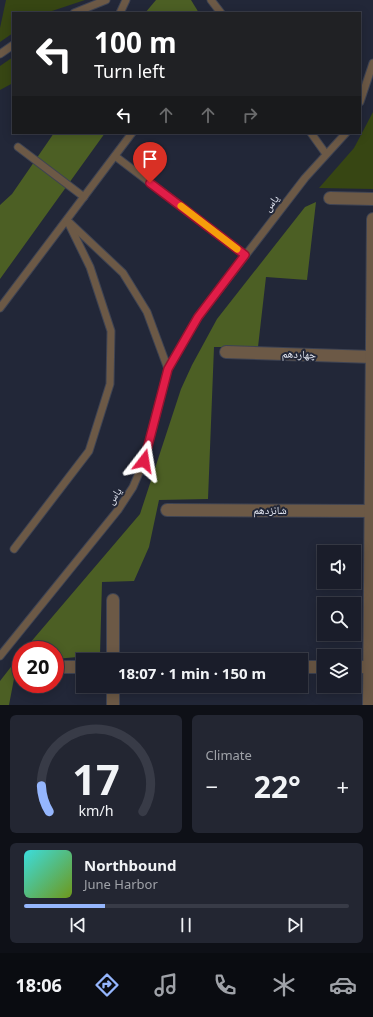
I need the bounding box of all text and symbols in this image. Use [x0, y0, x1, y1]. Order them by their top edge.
text: 100 m [94, 23, 177, 61]
icon: left [28, 28, 80, 80]
text: Turn left [94, 59, 165, 83]
icon: left [113, 104, 135, 126]
icon: ahead [155, 104, 177, 126]
icon: ahead [197, 104, 219, 126]
icon: right [239, 104, 261, 126]
pin [133, 142, 167, 183]
icon: arrive [139, 148, 161, 170]
street label: یاس [259, 191, 282, 214]
street label: چهاردهم [282, 345, 316, 363]
position arrow [123, 440, 165, 482]
street label: یاس [102, 484, 125, 507]
street label: شانزدهم [253, 502, 287, 518]
map controls [317, 545, 361, 693]
button: sound [317, 545, 361, 589]
button: search [317, 597, 361, 641]
speed limit sign: 20 [12, 641, 64, 693]
button: layers [317, 649, 361, 693]
text: 18:07 · 1 min · 150 m [118, 663, 266, 683]
text: Climate [206, 746, 252, 764]
text: 17 [72, 751, 120, 807]
text: 22° [254, 766, 301, 807]
text: − [206, 771, 218, 801]
text: + [336, 771, 349, 801]
text: km/h [78, 801, 113, 820]
text: Northbound [84, 855, 176, 875]
text: June Harbor [84, 875, 158, 893]
icon: previous [67, 914, 89, 936]
icon: pause [175, 914, 197, 936]
icon: next [284, 914, 306, 936]
icon: directions [93, 971, 121, 999]
icon: music [152, 971, 180, 999]
icon: phone [211, 971, 239, 999]
icon: climate [270, 971, 298, 999]
icon: car [329, 971, 357, 999]
text: 18:06 [16, 973, 62, 997]

